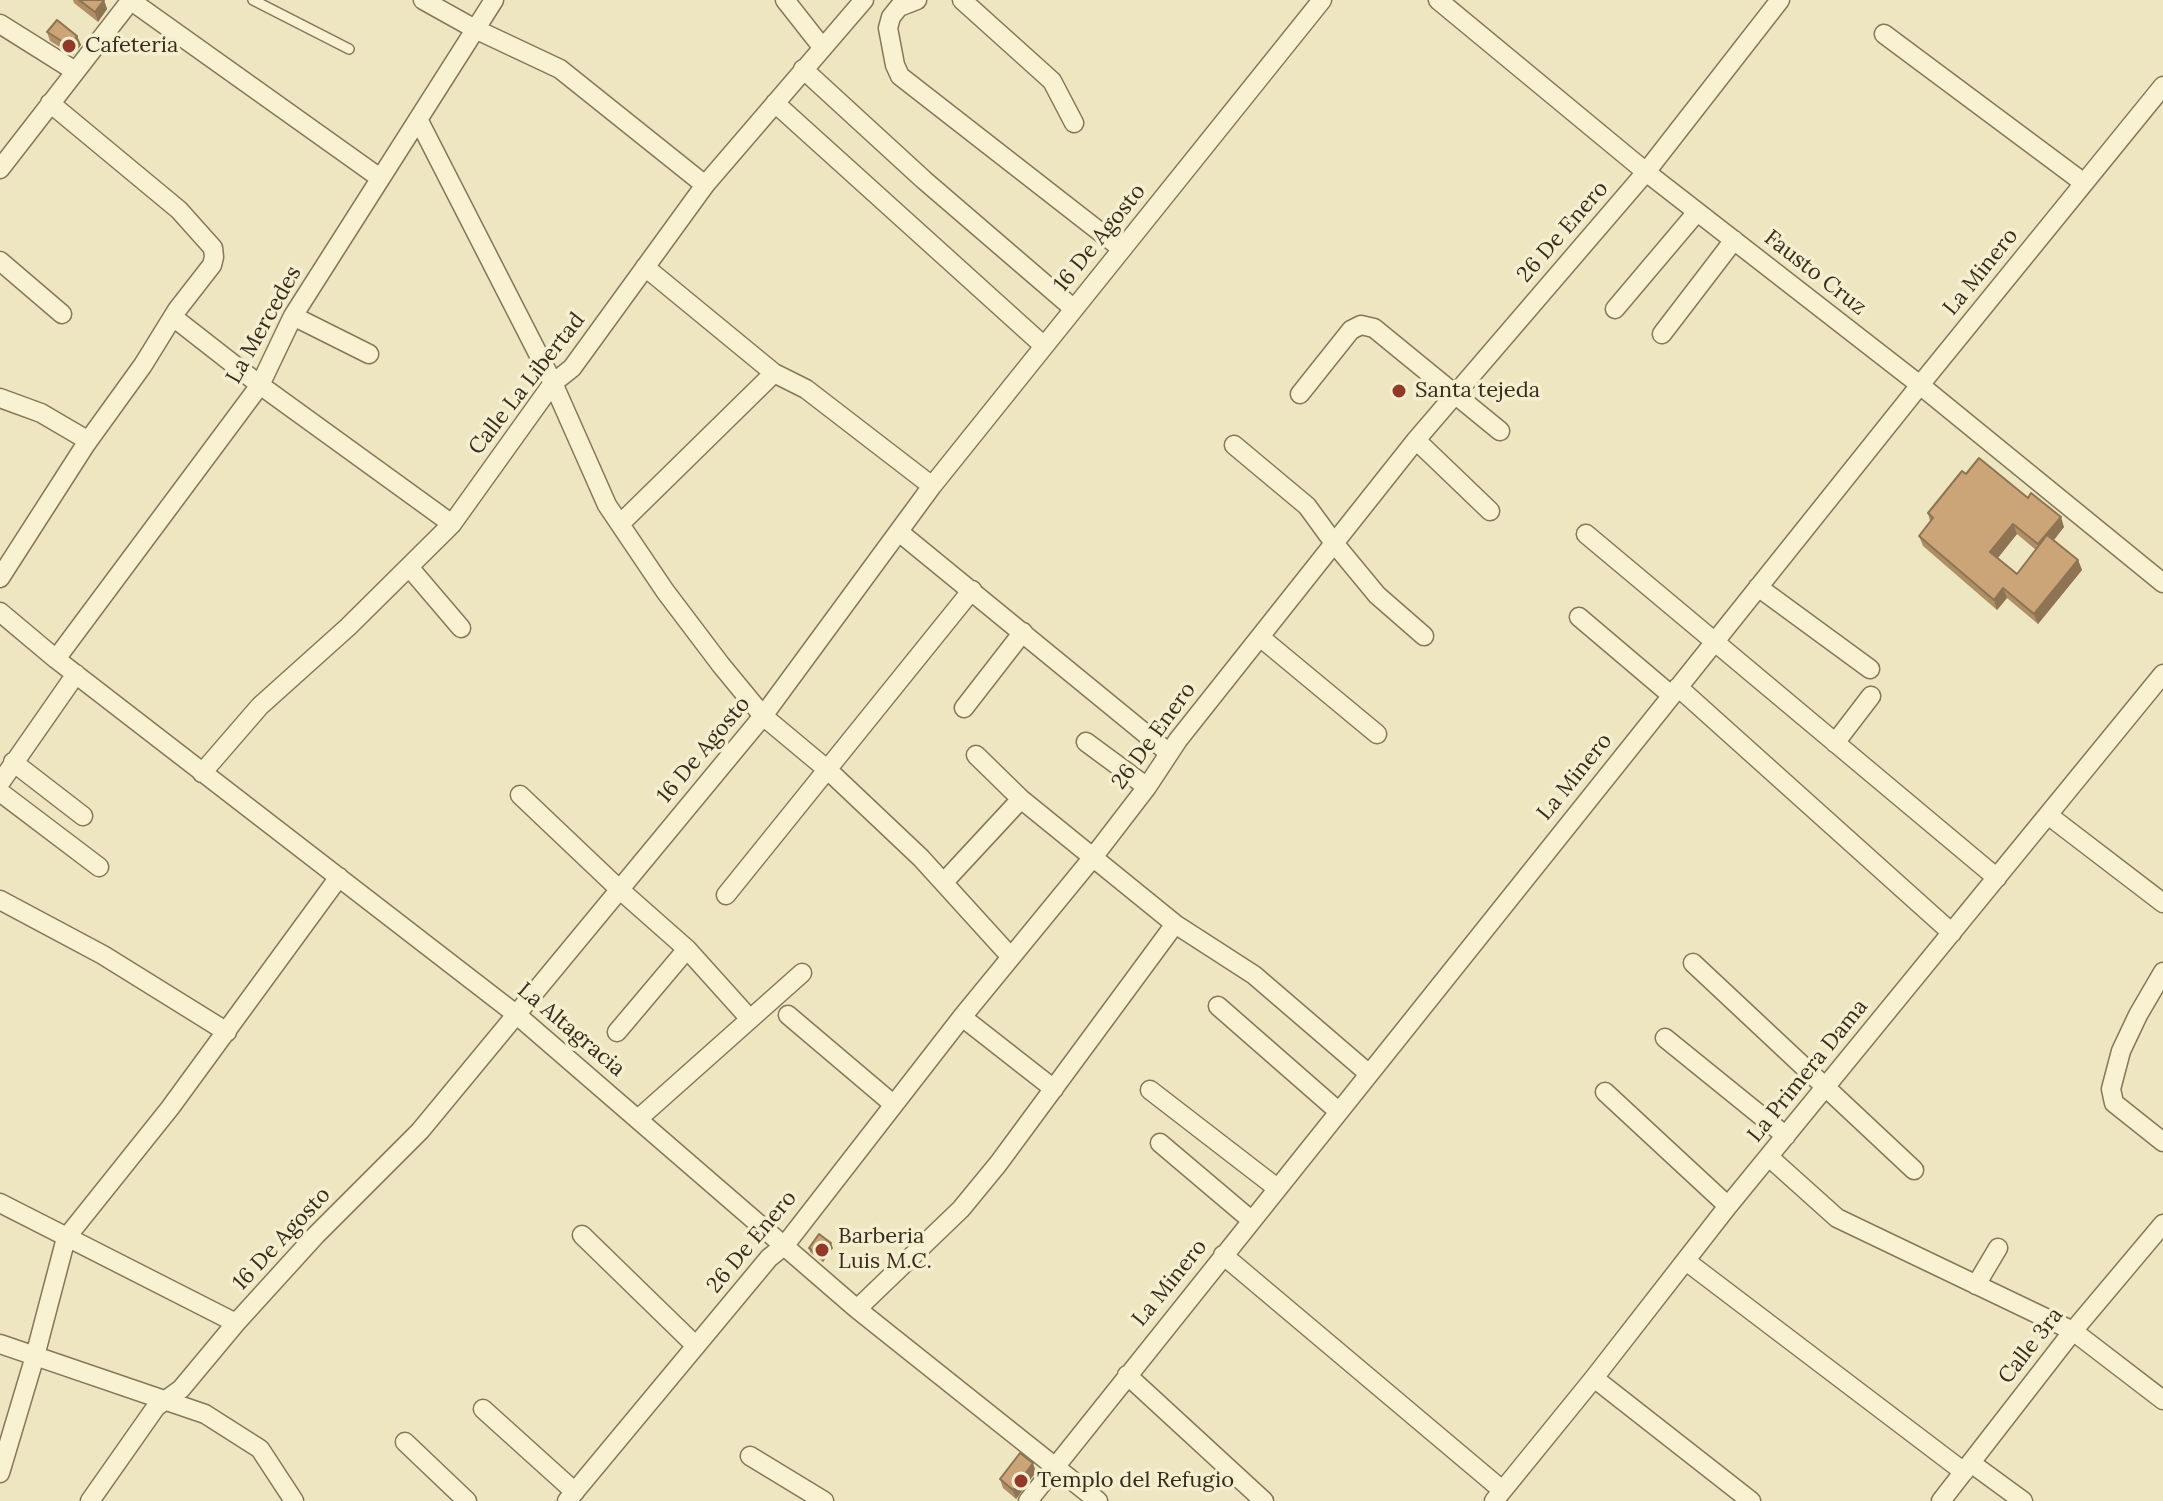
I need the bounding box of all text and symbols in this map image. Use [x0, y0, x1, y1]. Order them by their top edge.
place label: Cafeteria [85, 33, 178, 59]
marker: Cafeteria [60, 37, 78, 55]
street label: 26 De Enero [1512, 176, 1614, 288]
street label: 16 De Agosto [1049, 179, 1151, 297]
street label: La Minero [1938, 223, 2024, 321]
street label: Fausto Cruz [1759, 225, 1871, 321]
street label: La Mercedes [221, 262, 307, 388]
street label: Calle La Libertad [463, 308, 591, 460]
place label: Santa tejeda [1415, 378, 1540, 404]
marker: Santa tejeda [1390, 382, 1408, 400]
street label: 26 De Enero [1106, 677, 1202, 795]
street label: 16 De Agosto [652, 691, 756, 809]
street label: La Minero [1532, 728, 1618, 826]
street label: La Altagracia [512, 977, 630, 1083]
street label: La Primera Dama [1742, 994, 1874, 1148]
street label: 16 De Agosto [228, 1182, 336, 1296]
street label: 26 De Enero [702, 1185, 802, 1299]
place label: Barberia Luis M.C. [838, 1224, 932, 1276]
street label: La Minero [1127, 1234, 1213, 1332]
marker: Barberia Luis M.C. [813, 1241, 831, 1259]
street label: Calle 3ra [1993, 1303, 2069, 1389]
place label: Templo del Refugio [1037, 1468, 1234, 1494]
marker: Templo del Refugio [1012, 1472, 1030, 1490]

